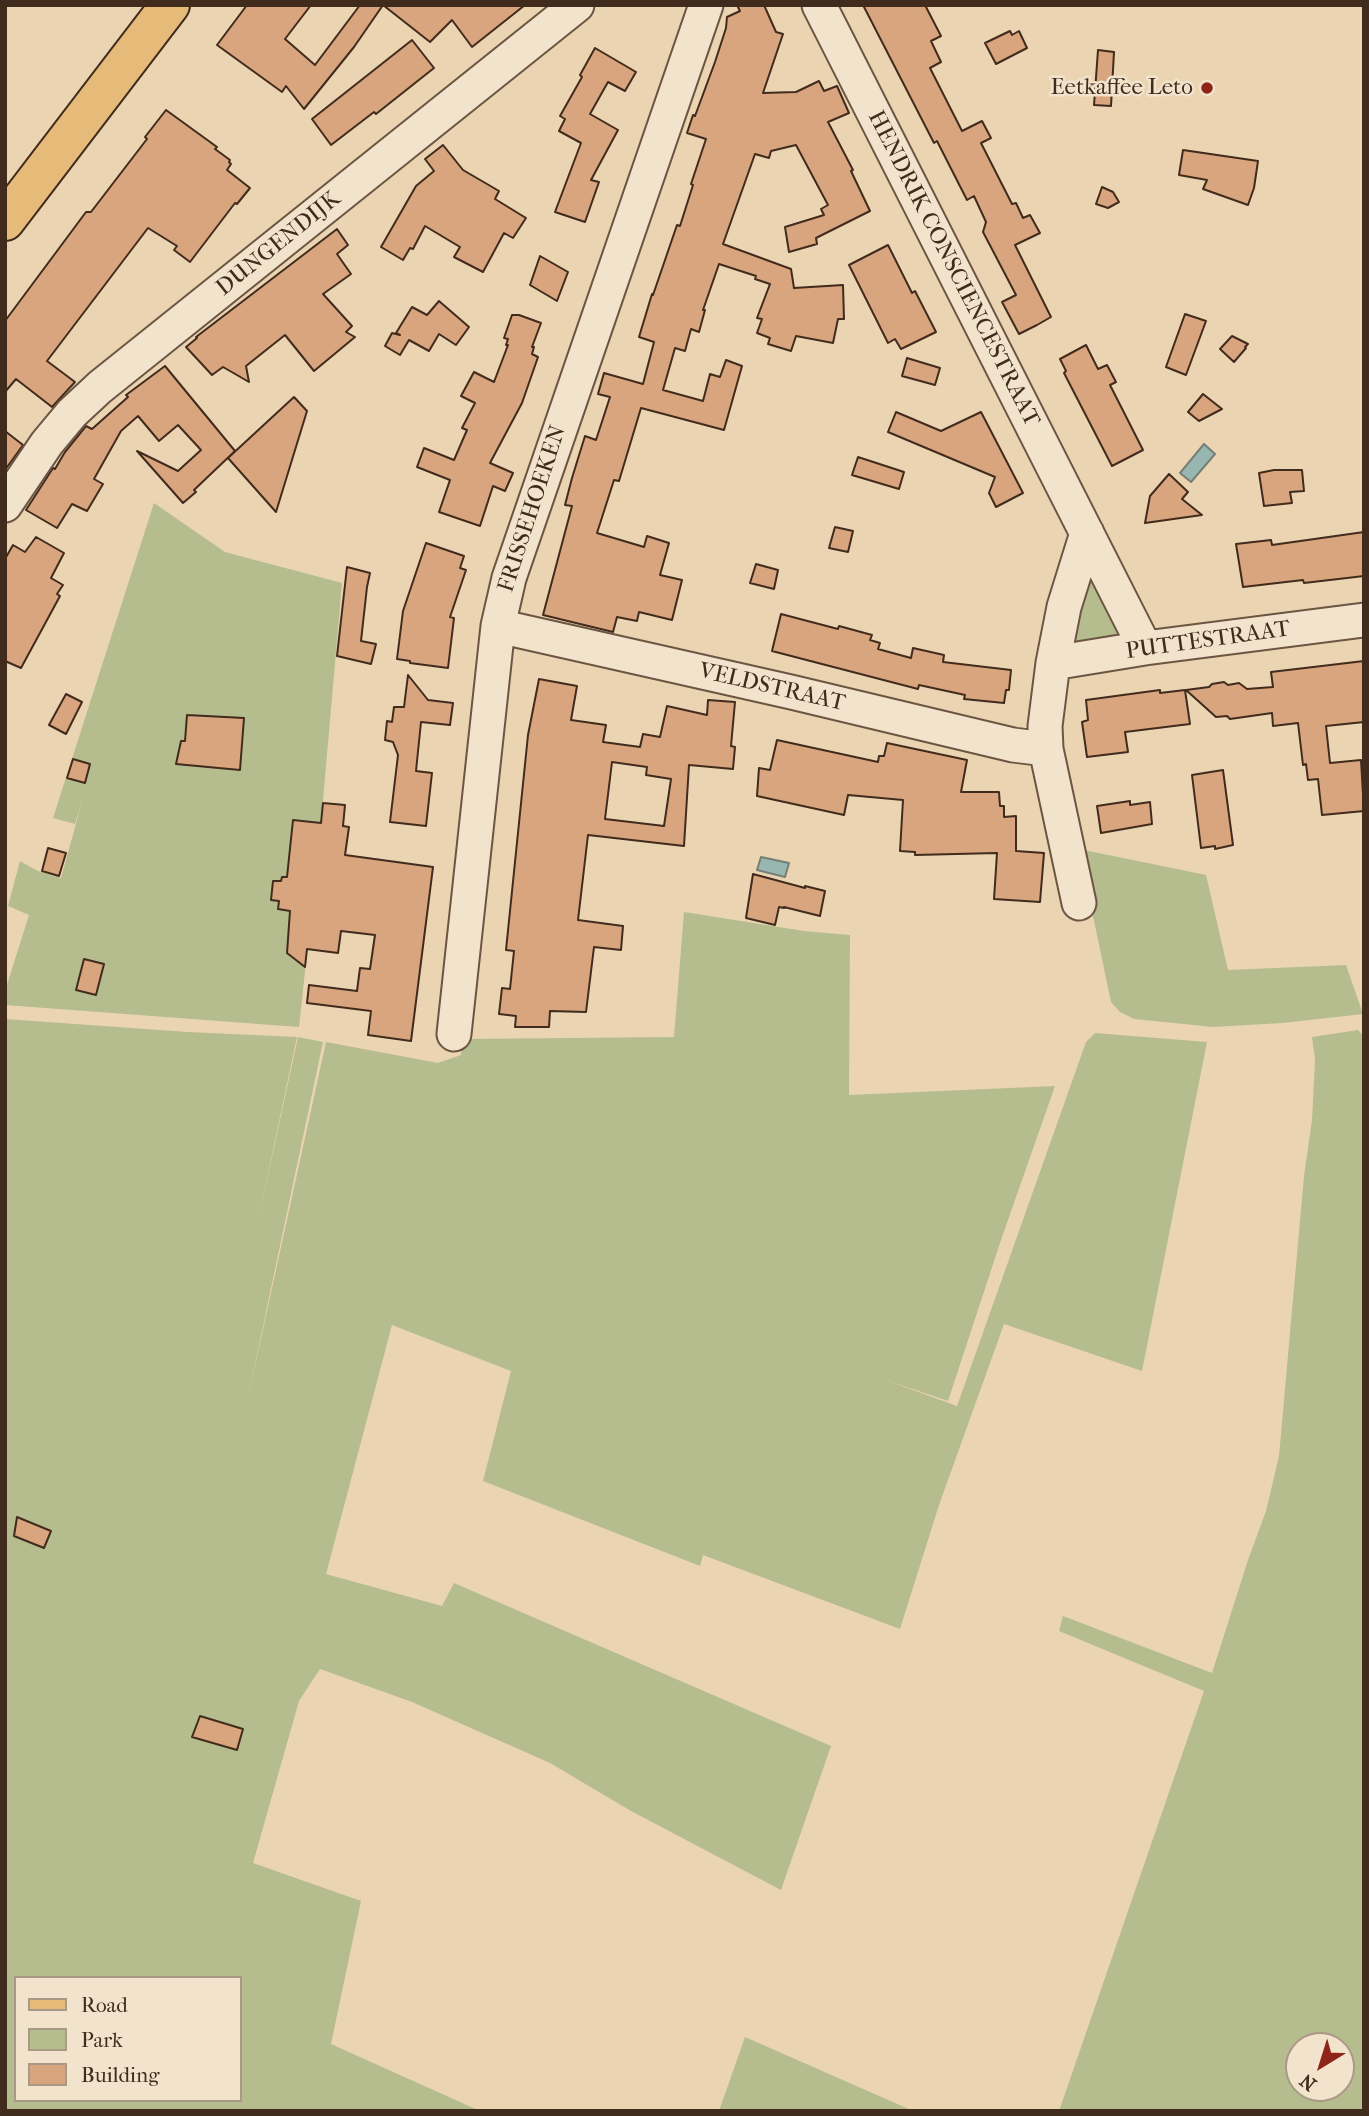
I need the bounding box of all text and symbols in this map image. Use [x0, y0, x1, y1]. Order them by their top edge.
place label: Eetkaffee Leto [1050, 74, 1193, 102]
marker: Eetkaffee Leto [1199, 80, 1215, 96]
street label: HENDRIK CONSCIENCESTRAAT [861, 106, 1045, 432]
street label: DUNGENDIJK [211, 186, 347, 302]
street label: FRISSEHOEKEN [493, 422, 573, 596]
street label: PUTTESTRAAT [1124, 616, 1292, 666]
street label: VELDSTRAAT [696, 658, 848, 718]
legend [14, 1976, 242, 2102]
text: Road [81, 1993, 128, 2017]
text: Park [81, 2028, 123, 2052]
north arrow [1285, 2032, 1355, 2102]
text: Building [81, 2063, 159, 2087]
text: N [1296, 2069, 1321, 2095]

